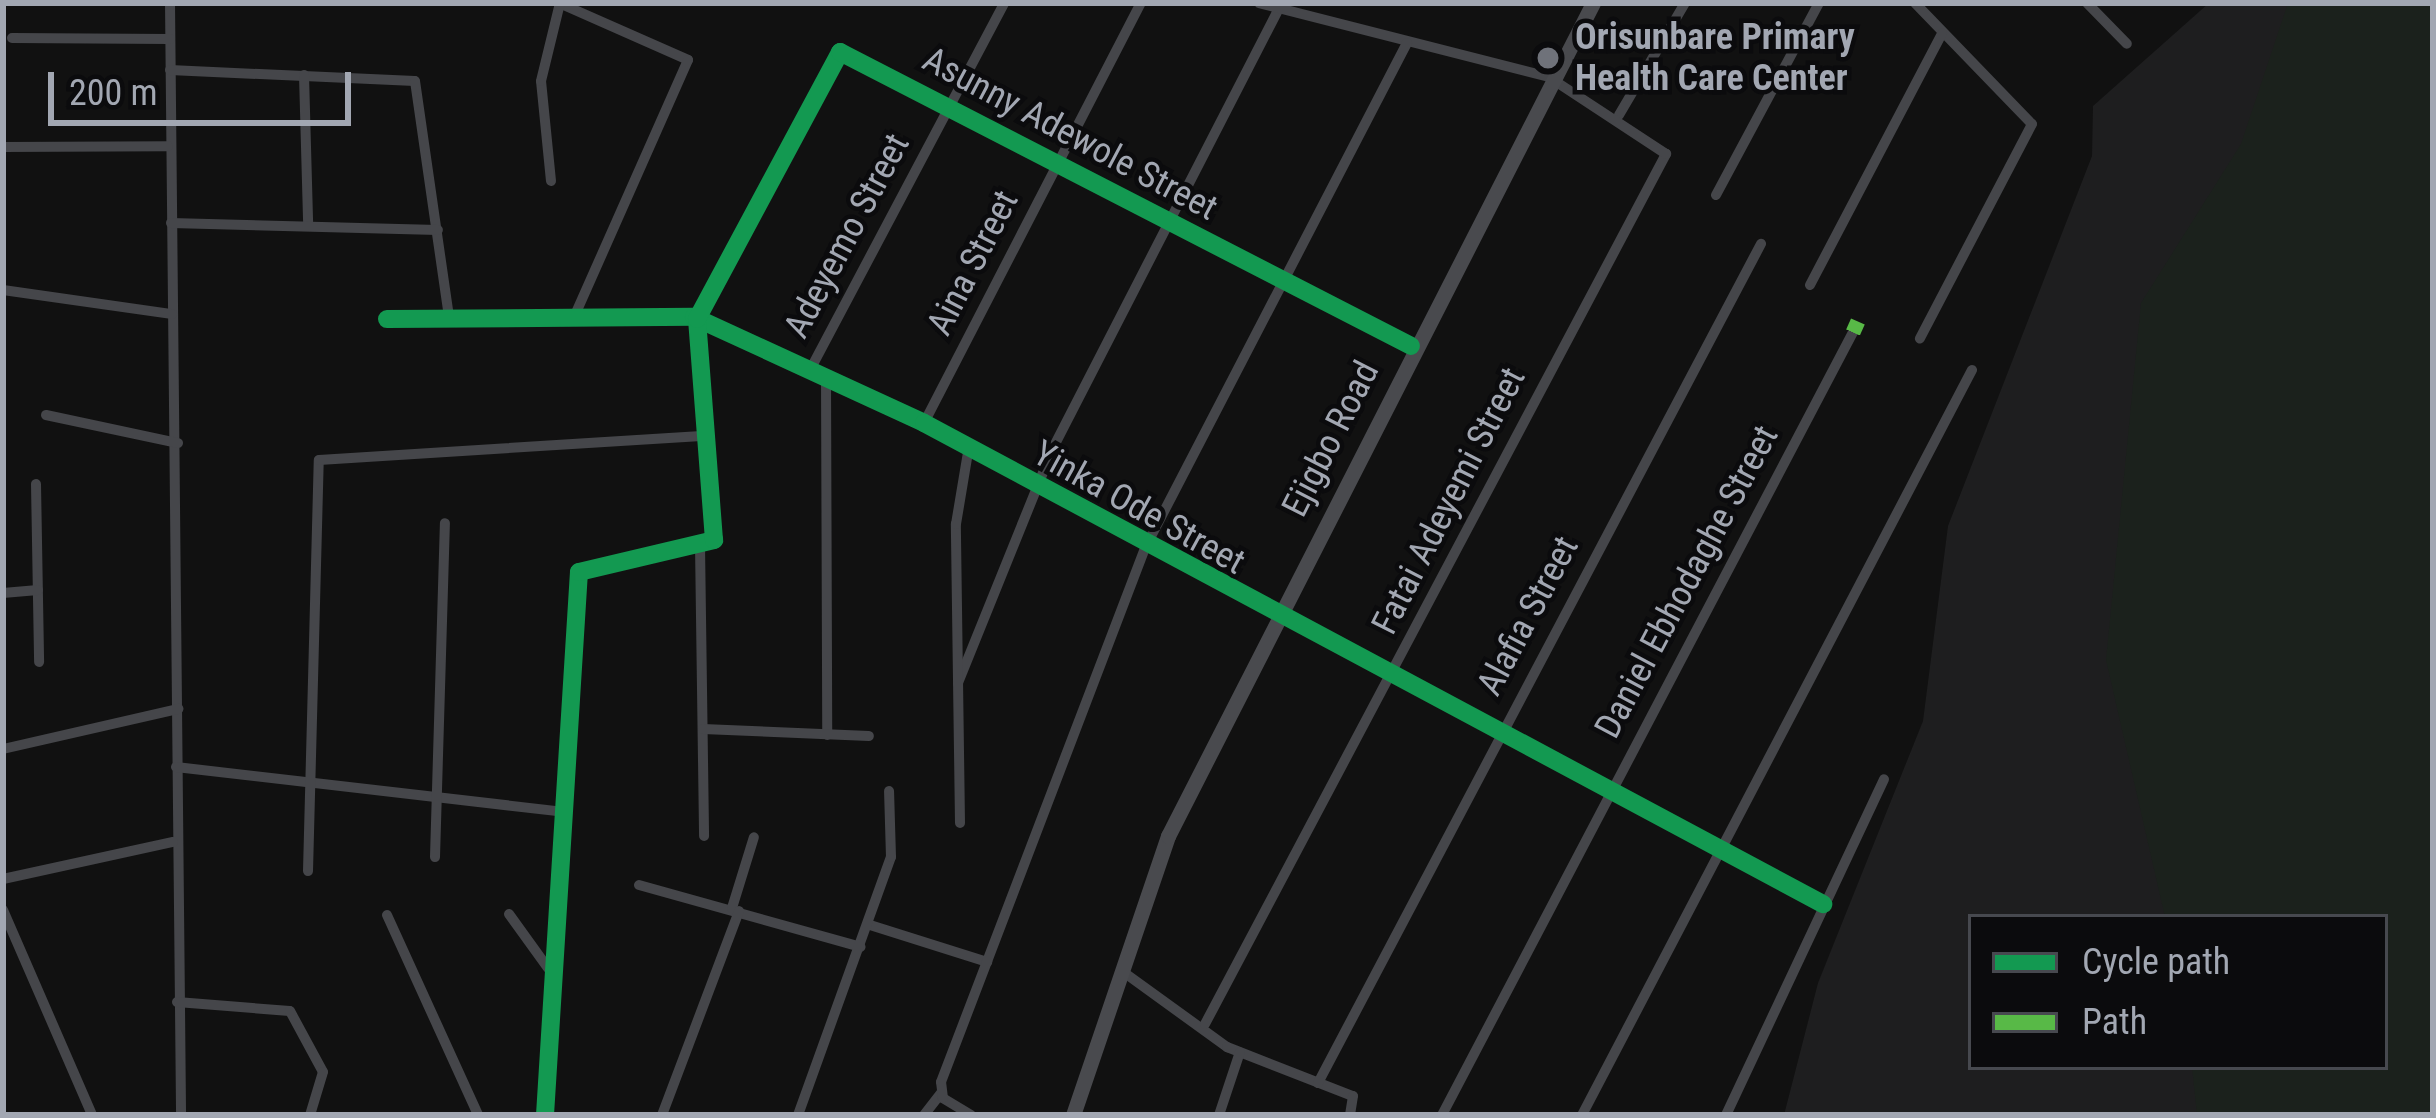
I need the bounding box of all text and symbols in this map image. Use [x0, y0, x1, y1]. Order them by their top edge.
place label: Orisunbare Primary Health Care Center [1575, 15, 1855, 100]
street label: Asunny Adewole Street [915, 38, 1225, 230]
marker: Orisunbare Primary Health Care Center [1532, 42, 1564, 74]
scale bar [54, 48, 357, 122]
text: 200 m [69, 72, 158, 114]
street label: Adeyemo Street [775, 127, 919, 345]
street label: Aina Street [918, 184, 1028, 342]
street label: Ejigbo Road [1274, 354, 1388, 524]
street label: Fatai Adeyemi Street [1363, 361, 1535, 641]
street label: Daniel Ebhodaghe Street [1586, 418, 1788, 746]
street label: Yinka Ode Street [1026, 432, 1252, 584]
street label: Alafia Street [1468, 529, 1588, 703]
legend [1968, 914, 2388, 1070]
text: Cycle path [2082, 941, 2230, 983]
text: Path [2082, 1001, 2147, 1043]

